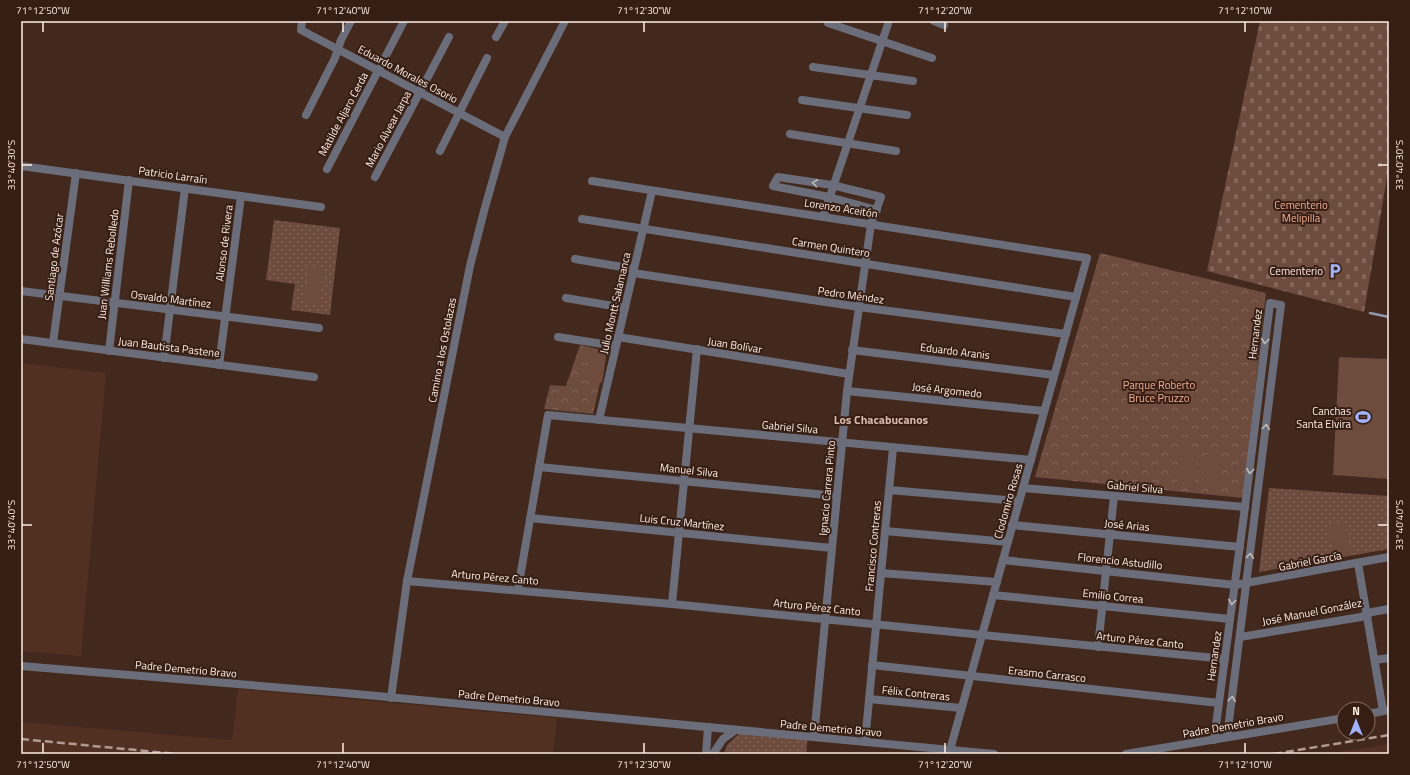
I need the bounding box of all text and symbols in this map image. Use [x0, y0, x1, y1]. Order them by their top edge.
text: 71°12'50"W [16, 3, 70, 18]
text: 71°12'40"W [316, 3, 370, 18]
text: 71°12'30"W [617, 3, 671, 18]
text: 71°12'20"W [918, 3, 972, 18]
text: 71°12'10"W [1218, 3, 1272, 18]
street label: Eduardo Morales Osorio [355, 41, 461, 107]
street label: Matilde Aljaro Cerda [314, 69, 372, 159]
street label: Mario Alvear Jarpa [361, 87, 415, 170]
text: 33°40'30"S [4, 140, 19, 190]
text: 33°40'30"S [1392, 140, 1407, 190]
street label: Patricio Larraín [137, 162, 209, 188]
one-way arrow [812, 179, 818, 188]
street label: Lorenzo Aceitón [803, 194, 879, 222]
park label: Cementerio Melipilla [1274, 197, 1328, 226]
street label: Alonso de Rivera [211, 203, 237, 282]
street label: Juan Williams Rebolledo [93, 208, 123, 320]
street label: Santiago de Azócar [41, 212, 67, 302]
street label: Carmen Quintero [791, 233, 871, 261]
street label: Julio Montt Salamanca [596, 250, 635, 355]
parking icon: Cementerio [1326, 262, 1344, 280]
place label: Cementerio [1270, 263, 1323, 279]
street label: Pedro Méndez [817, 282, 885, 308]
street label: Osvaldo Martínez [130, 286, 212, 312]
street label: Camino a los Ostolazas [424, 296, 460, 404]
street label: Hernandez [1244, 308, 1266, 360]
street label: Juan Bautista Pastene [117, 333, 221, 361]
street label: Juan Bolívar [707, 333, 764, 357]
one-way arrow [1261, 338, 1270, 345]
street label: Eduardo Aranis [919, 339, 991, 363]
park label: Parque Roberto Bruce Pruzzo [1123, 377, 1195, 406]
street label: José Argomedo [911, 378, 983, 402]
place label: Canchas Santa Elvira [1296, 403, 1351, 432]
sports icon: Canchas Santa Elvira [1354, 408, 1372, 426]
district label: Los Chacabucanos [834, 410, 929, 429]
street label: Gabriel Silva [761, 417, 819, 437]
one-way arrow [1261, 424, 1270, 430]
street label: Ignacio Carrera Pinto [815, 439, 839, 536]
street label: Manuel Silva [659, 459, 719, 481]
street label: Clodomiro Rosas [990, 461, 1026, 541]
one-way arrow [1246, 467, 1255, 474]
street label: Gabriel Silva [1106, 477, 1164, 497]
text: 33°40'40"S [4, 500, 19, 550]
street label: Francisco Contreras [861, 500, 885, 592]
text: 33°40'40"S [1392, 500, 1407, 550]
street label: Luis Cruz Martínez [639, 510, 725, 534]
street label: José Arias [1104, 515, 1150, 535]
street label: Gabriel García [1277, 547, 1343, 575]
street label: Florencio Astudillo [1077, 549, 1163, 573]
one-way arrow [1245, 553, 1254, 559]
street label: Arturo Pérez Canto [451, 565, 540, 589]
street label: Emilio Correa [1082, 585, 1145, 607]
street label: Arturo Pérez Canto [773, 594, 862, 620]
street label: José Manuel González [1261, 594, 1363, 630]
one-way arrow [1228, 599, 1237, 605]
street label: Arturo Pérez Canto [1096, 627, 1185, 653]
street label: Hernandez [1203, 630, 1225, 682]
street label: Padre Demetrio Bravo [134, 657, 238, 681]
street label: Erasmo Carrasco [1007, 662, 1087, 686]
street label: Félix Contreras [881, 681, 951, 705]
street label: Padre Demetrio Bravo [457, 686, 561, 710]
one-way arrow [1227, 696, 1236, 702]
north arrow [1336, 701, 1376, 741]
text: N [1352, 703, 1360, 719]
street label: Padre Demetrio Bravo [1181, 708, 1285, 742]
street label: Padre Demetrio Bravo [779, 716, 883, 740]
text: 71°12'50"W [16, 757, 70, 772]
text: 71°12'40"W [316, 757, 370, 772]
text: 71°12'30"W [617, 757, 671, 772]
text: 71°12'20"W [918, 757, 972, 772]
text: 71°12'10"W [1218, 757, 1272, 772]

